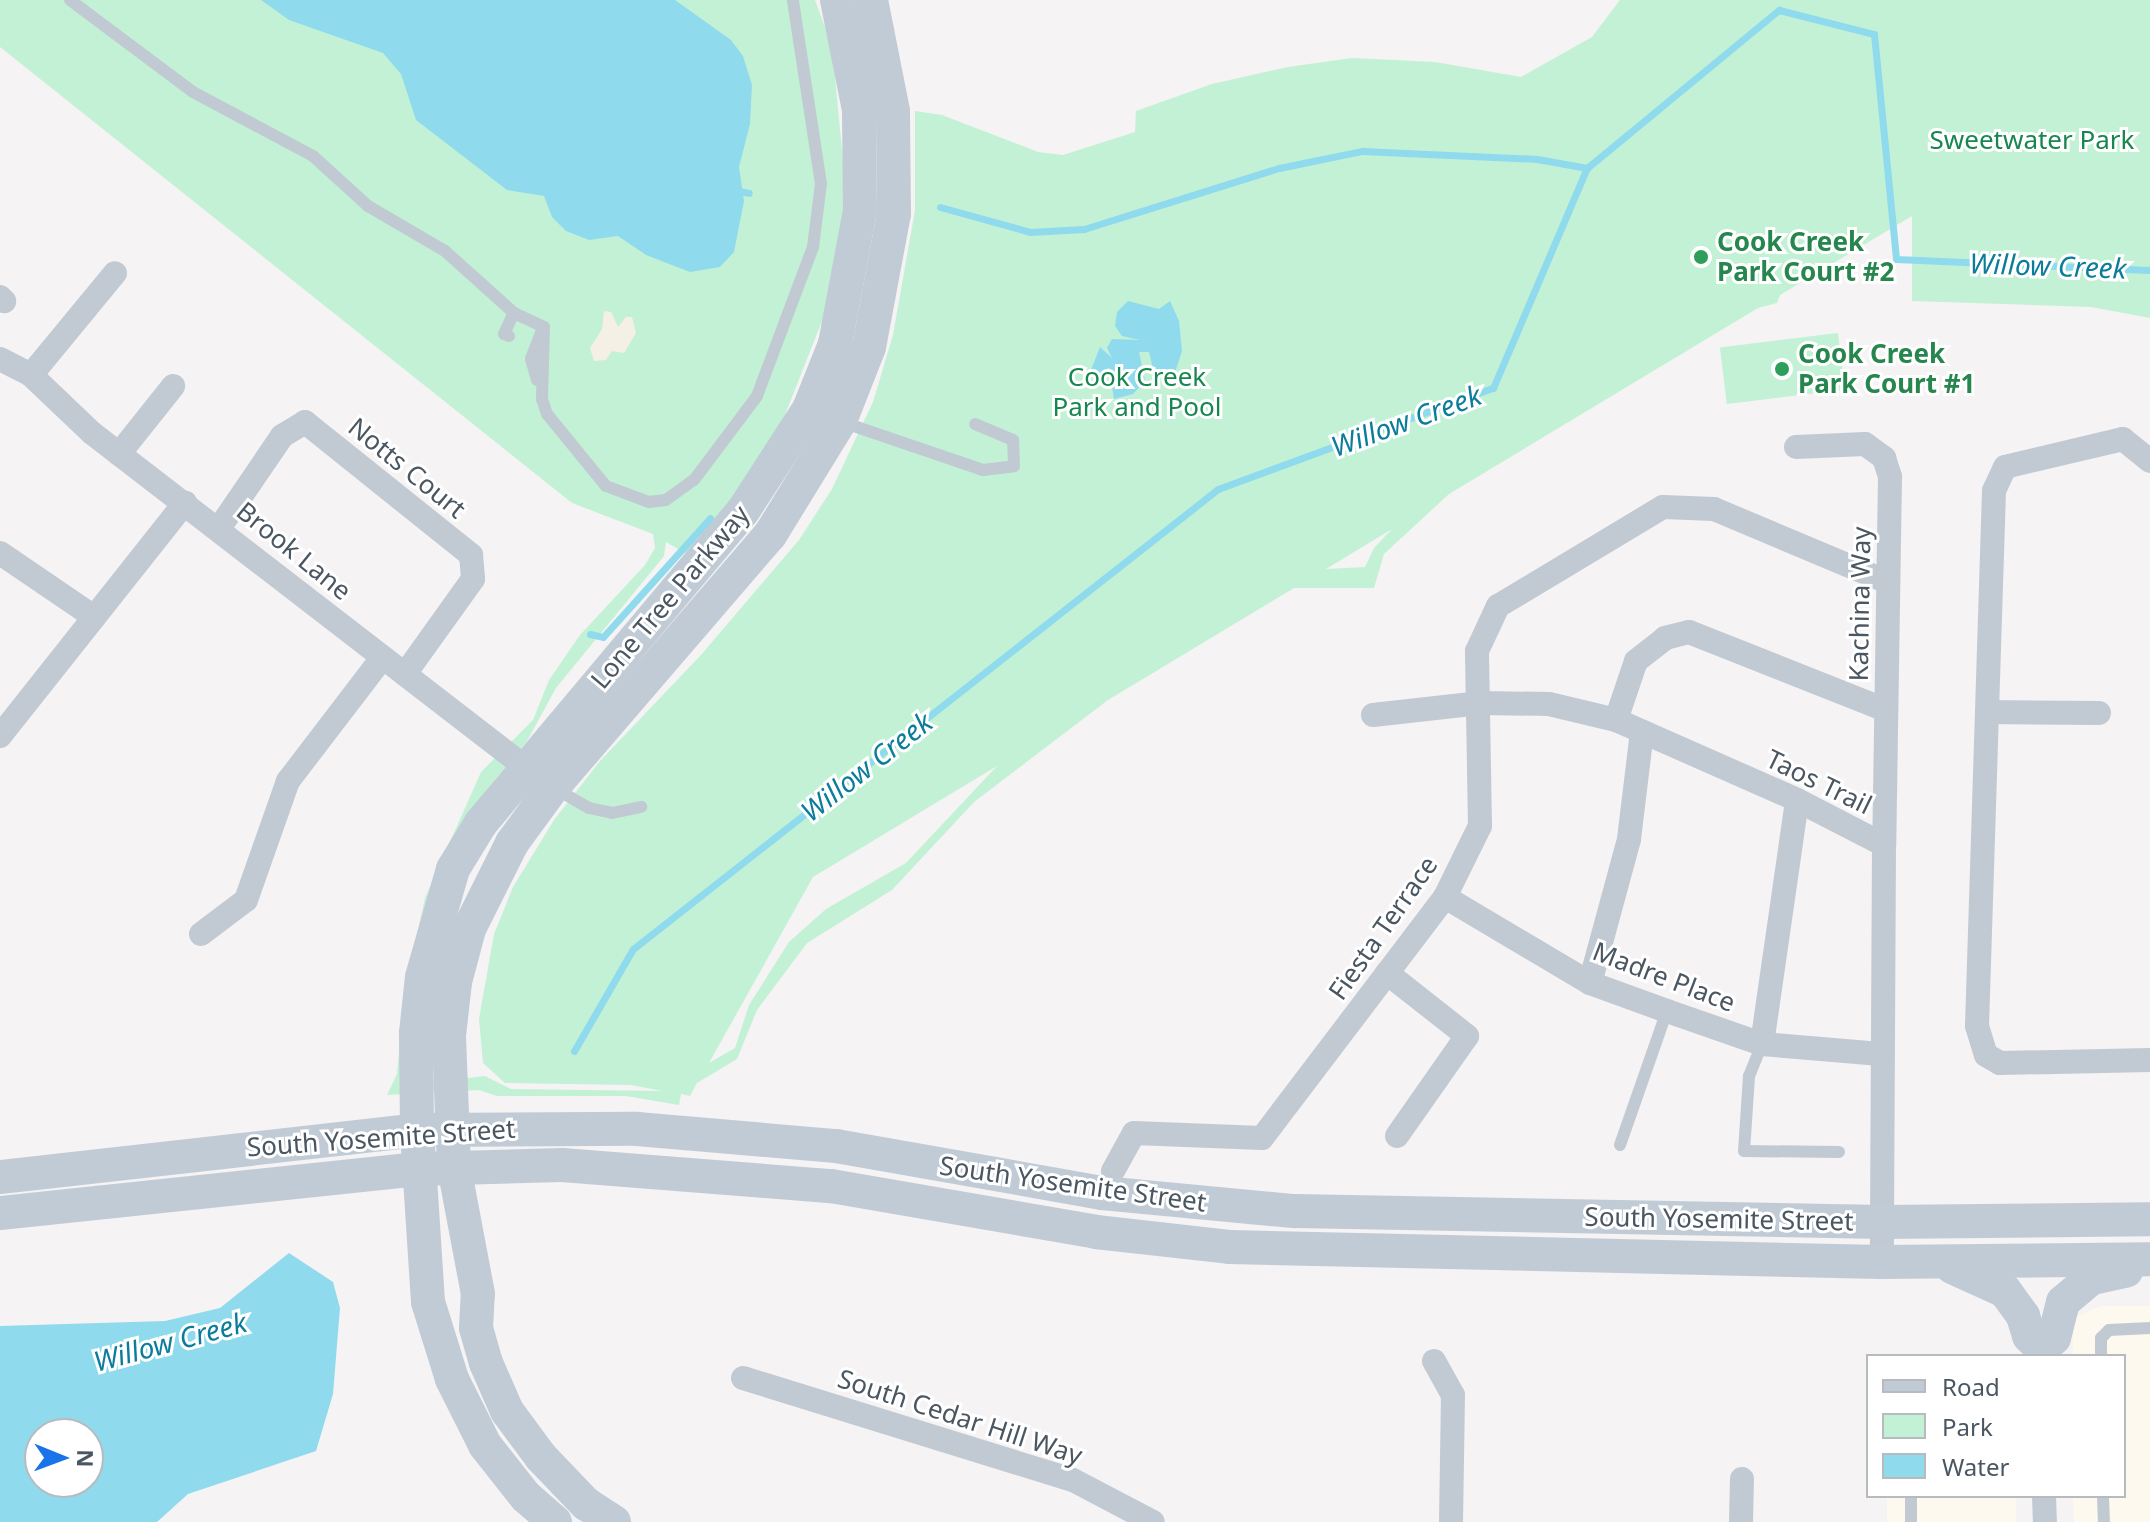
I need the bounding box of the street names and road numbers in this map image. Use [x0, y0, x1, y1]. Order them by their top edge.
street label: Notts Court [342, 411, 472, 525]
street label: Brook Lane [230, 495, 358, 607]
street label: Lone Tree Parkway [584, 499, 756, 695]
street label: Kachina Way [1843, 526, 1877, 682]
street label: Taos Trail [1761, 743, 1877, 821]
street label: Fiesta Terrace [1322, 850, 1444, 1006]
street label: Madre Place [1588, 936, 1740, 1018]
street label: South Yosemite Street [246, 1113, 516, 1163]
street label: South Yosemite Street [938, 1150, 1208, 1218]
street label: South Yosemite Street [1584, 1201, 1854, 1237]
street label: South Cedar Hill Way [834, 1363, 1086, 1471]

